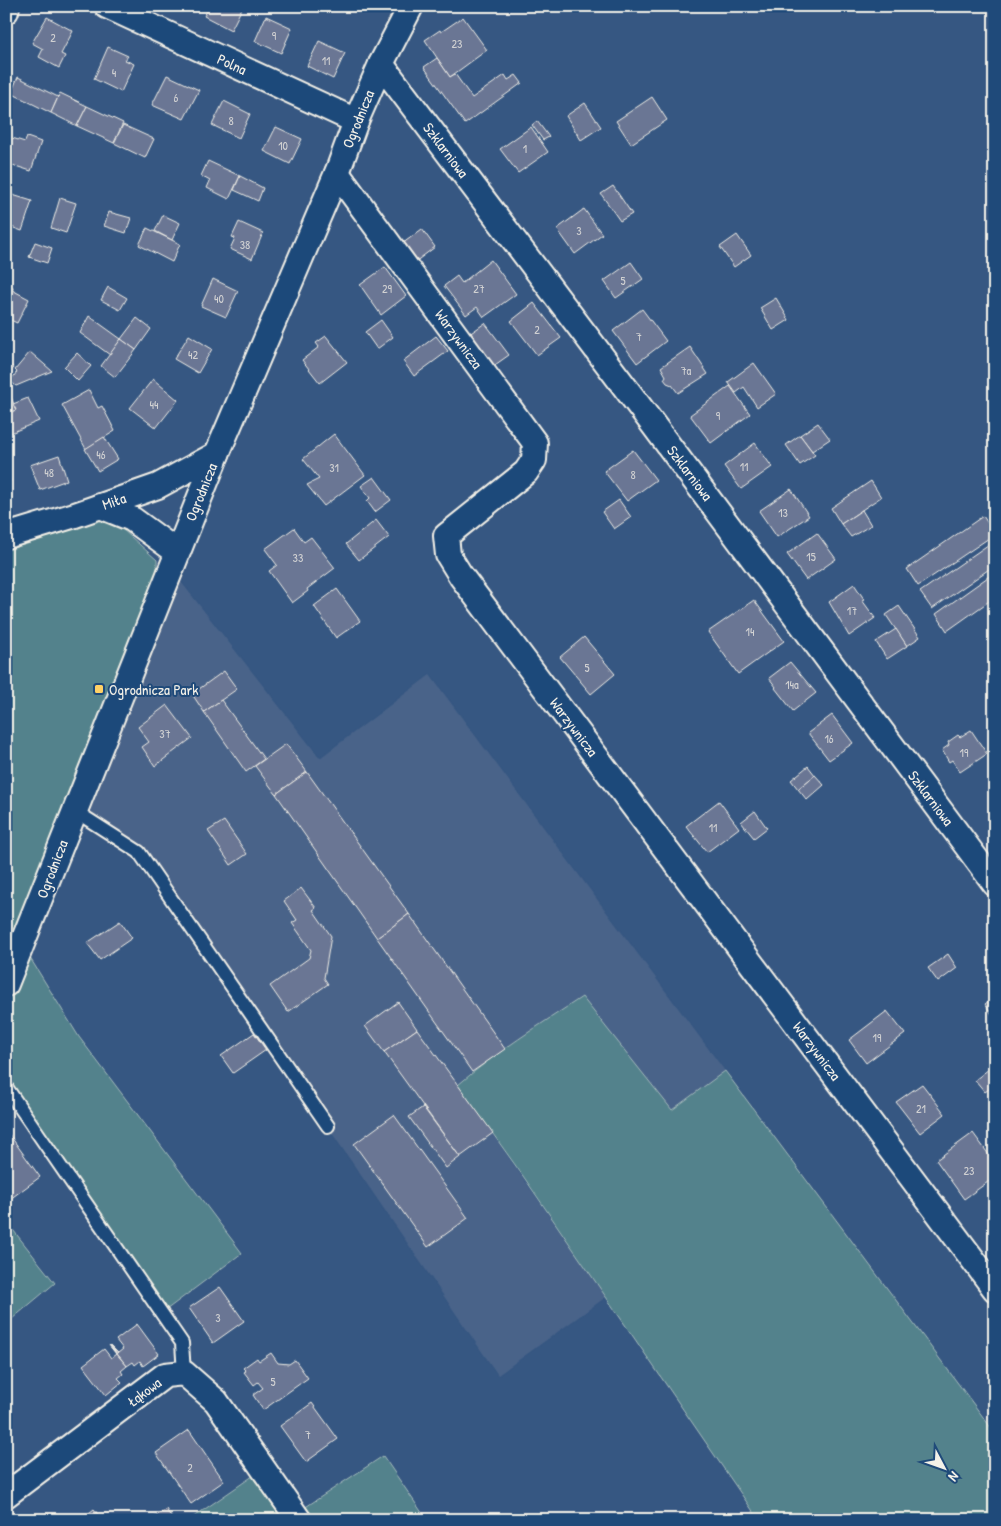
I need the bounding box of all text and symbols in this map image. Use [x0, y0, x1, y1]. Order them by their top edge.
house number: 9 [272, 27, 277, 44]
house number: 2 [50, 29, 56, 46]
house number: 23 [452, 35, 463, 52]
street label: Polna [214, 48, 250, 80]
house number: 11 [322, 52, 330, 69]
house number: 4 [112, 64, 117, 81]
street label: Ogrodnicza [337, 87, 379, 151]
house number: 6 [174, 89, 179, 106]
house number: 8 [228, 112, 234, 129]
street label: Szklarniowa [418, 118, 474, 182]
house number: 10 [278, 137, 288, 154]
house number: 1 [523, 140, 527, 157]
house number: 3 [576, 222, 582, 239]
house number: 38 [240, 236, 250, 253]
house number: 5 [620, 272, 626, 289]
house number: 29 [382, 280, 393, 297]
house number: 27 [473, 280, 485, 297]
house number: 40 [214, 290, 224, 307]
street label: Warzywnicza [430, 305, 488, 373]
house number: 2 [534, 321, 540, 338]
house number: 7 [636, 328, 642, 345]
house number: 42 [188, 346, 198, 363]
house number: 7a [681, 362, 692, 379]
house number: 44 [149, 396, 159, 413]
house number: 9 [716, 407, 721, 424]
street label: Szklarniowa [662, 441, 718, 505]
house number: 46 [96, 446, 106, 463]
house number: 11 [740, 458, 748, 475]
house number: 31 [329, 459, 339, 476]
street label: Ogrodnicza [180, 460, 222, 524]
house number: 48 [44, 464, 54, 481]
house number: 8 [630, 466, 636, 483]
street label: Miła [99, 487, 129, 515]
house number: 13 [778, 504, 788, 521]
house number: 15 [806, 548, 816, 565]
house number: 33 [293, 549, 303, 566]
house number: 17 [847, 602, 857, 619]
house number: 14 [746, 623, 755, 640]
house number: 5 [584, 659, 590, 676]
house number: 14a [785, 676, 799, 693]
place label: Ogrodnicza Park [109, 679, 199, 700]
marker: Ogrodnicza Park [93, 683, 105, 695]
street label: Warzywnicza [545, 693, 603, 761]
house number: 37 [159, 725, 171, 742]
house number: 16 [824, 730, 834, 747]
house number: 19 [960, 744, 969, 761]
street label: Szklarniowa [903, 766, 959, 830]
house number: 11 [709, 819, 717, 836]
street label: Ogrodnicza [31, 837, 73, 901]
street label: Warzywnicza [788, 1017, 846, 1085]
house number: 19 [873, 1029, 882, 1046]
house number: 21 [916, 1100, 926, 1117]
house number: 23 [964, 1162, 975, 1179]
house number: 3 [215, 1309, 221, 1326]
street label: Łąkowa [123, 1372, 165, 1412]
house number: 5 [270, 1373, 276, 1390]
house number: 7 [305, 1426, 311, 1443]
north arrow [918, 1444, 968, 1494]
house number: 2 [187, 1459, 193, 1476]
text: N [944, 1468, 964, 1486]

